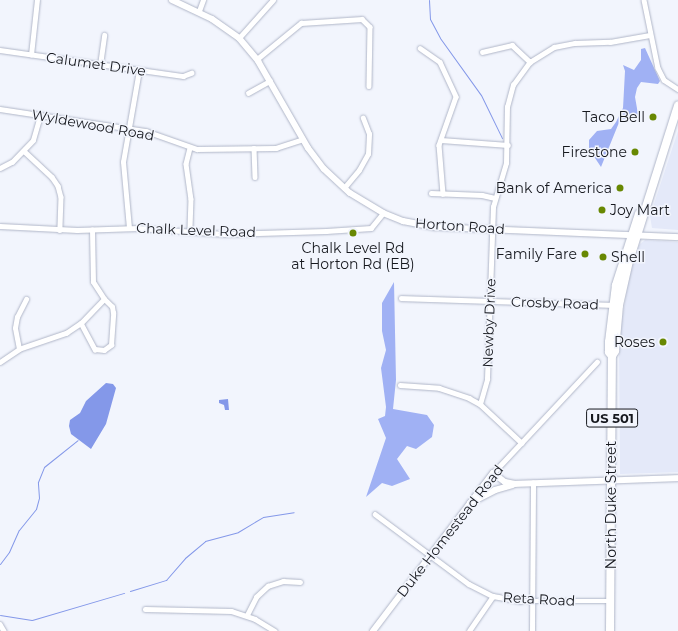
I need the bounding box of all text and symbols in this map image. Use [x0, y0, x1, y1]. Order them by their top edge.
street label: Calumet Drive [45, 49, 147, 79]
street label: Wyldewood Road [30, 106, 156, 144]
place label: Taco Bell [582, 109, 645, 125]
marker: Taco Bell [648, 112, 658, 122]
place label: Firestone [562, 144, 627, 160]
marker: Firestone [630, 147, 640, 157]
place label: Bank of America [496, 180, 612, 196]
marker: Bank of America [615, 183, 625, 193]
place label: Joy Mart [610, 202, 670, 218]
marker: Joy Mart [597, 205, 607, 215]
street label: Horton Road [415, 214, 505, 238]
street label: Chalk Level Road [136, 220, 256, 240]
marker: Chalk Level Rd at Horton Rd (EB) [348, 228, 358, 238]
place label: Chalk Level Rd at Horton Rd (EB) [291, 240, 415, 272]
place label: Family Fare [496, 246, 577, 262]
marker: Family Fare [580, 249, 590, 259]
place label: Shell [611, 249, 645, 265]
marker: Shell [598, 252, 608, 262]
street label: Newby Drive [479, 278, 499, 368]
street label: Crosby Road [511, 293, 599, 313]
place label: Roses [614, 334, 655, 350]
marker: Roses [658, 337, 668, 347]
road number: US 501 [586, 407, 638, 429]
street label: North Duke Street [603, 441, 619, 569]
street label: Duke Homestead Road [393, 462, 507, 600]
street label: Reta Road [502, 589, 576, 609]

